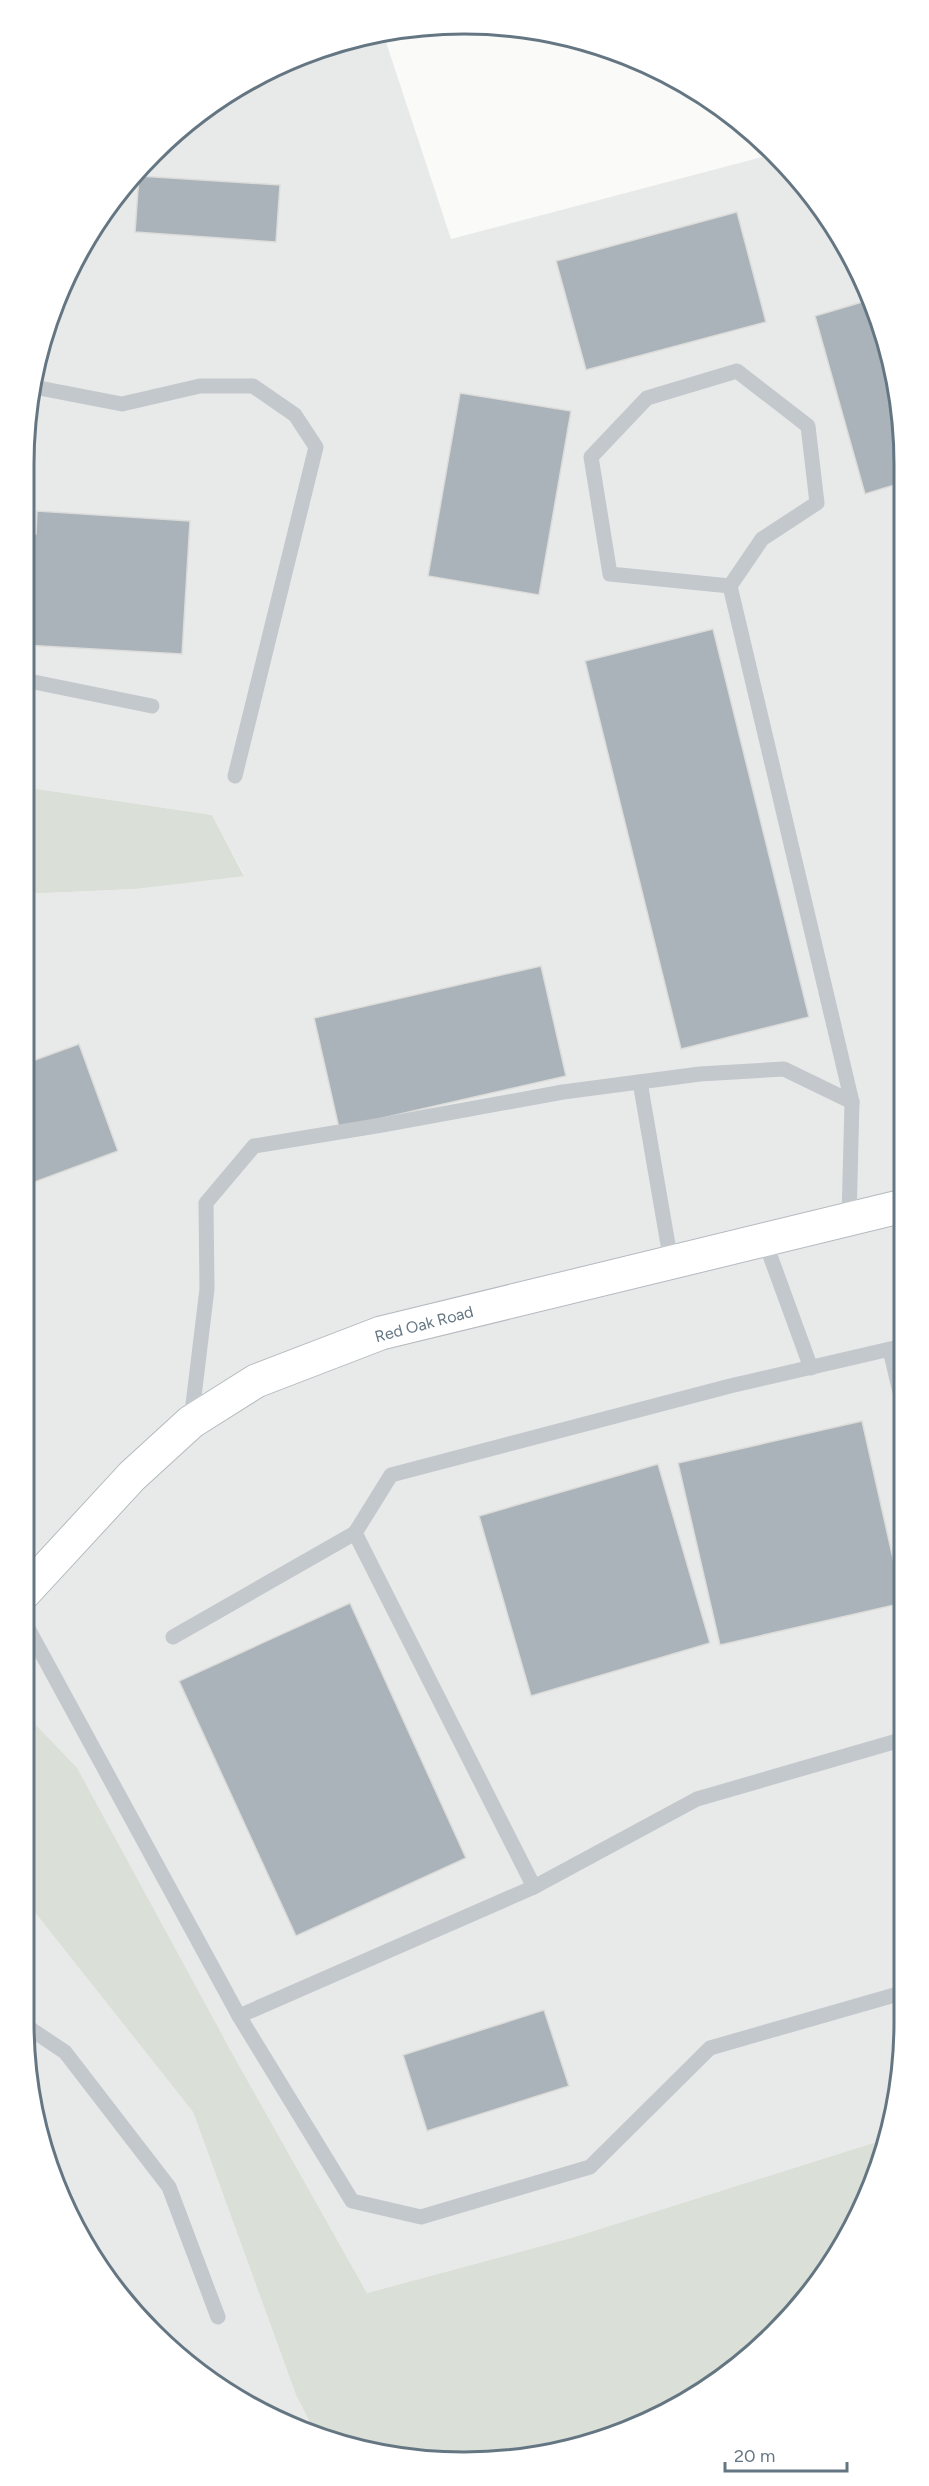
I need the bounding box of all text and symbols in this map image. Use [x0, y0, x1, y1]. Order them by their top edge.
street label: Red Oak Road [373, 1302, 475, 1346]
scale bar [725, 2435, 846, 2473]
text: 20 m [734, 2445, 775, 2467]

